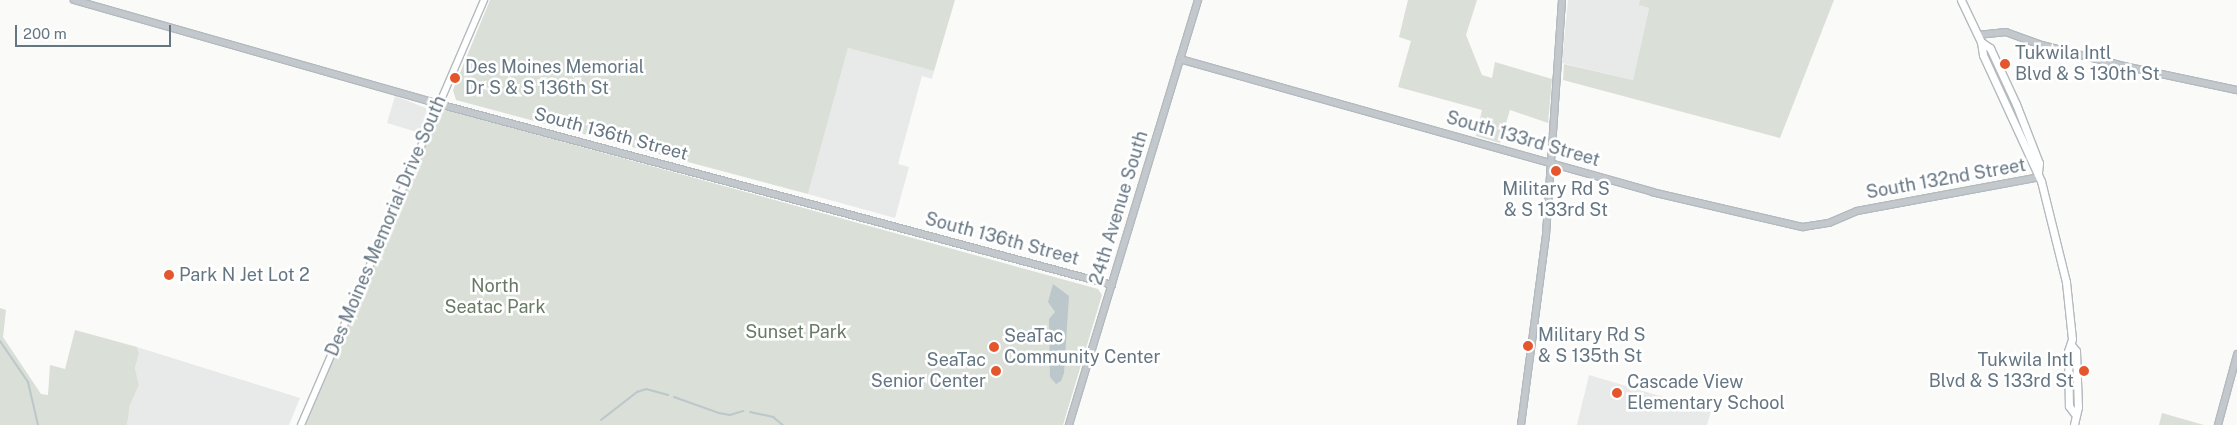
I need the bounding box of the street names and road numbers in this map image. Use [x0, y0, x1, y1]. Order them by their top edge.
street label: Des Moines Memorial Drive South [321, 92, 451, 360]
street label: South 136th Street [532, 103, 690, 165]
street label: South 133rd Street [1444, 107, 1602, 171]
street label: 24th Avenue South [1085, 128, 1153, 288]
street label: South 132nd Street [1864, 154, 2028, 204]
street label: South 136th Street [923, 208, 1081, 270]

